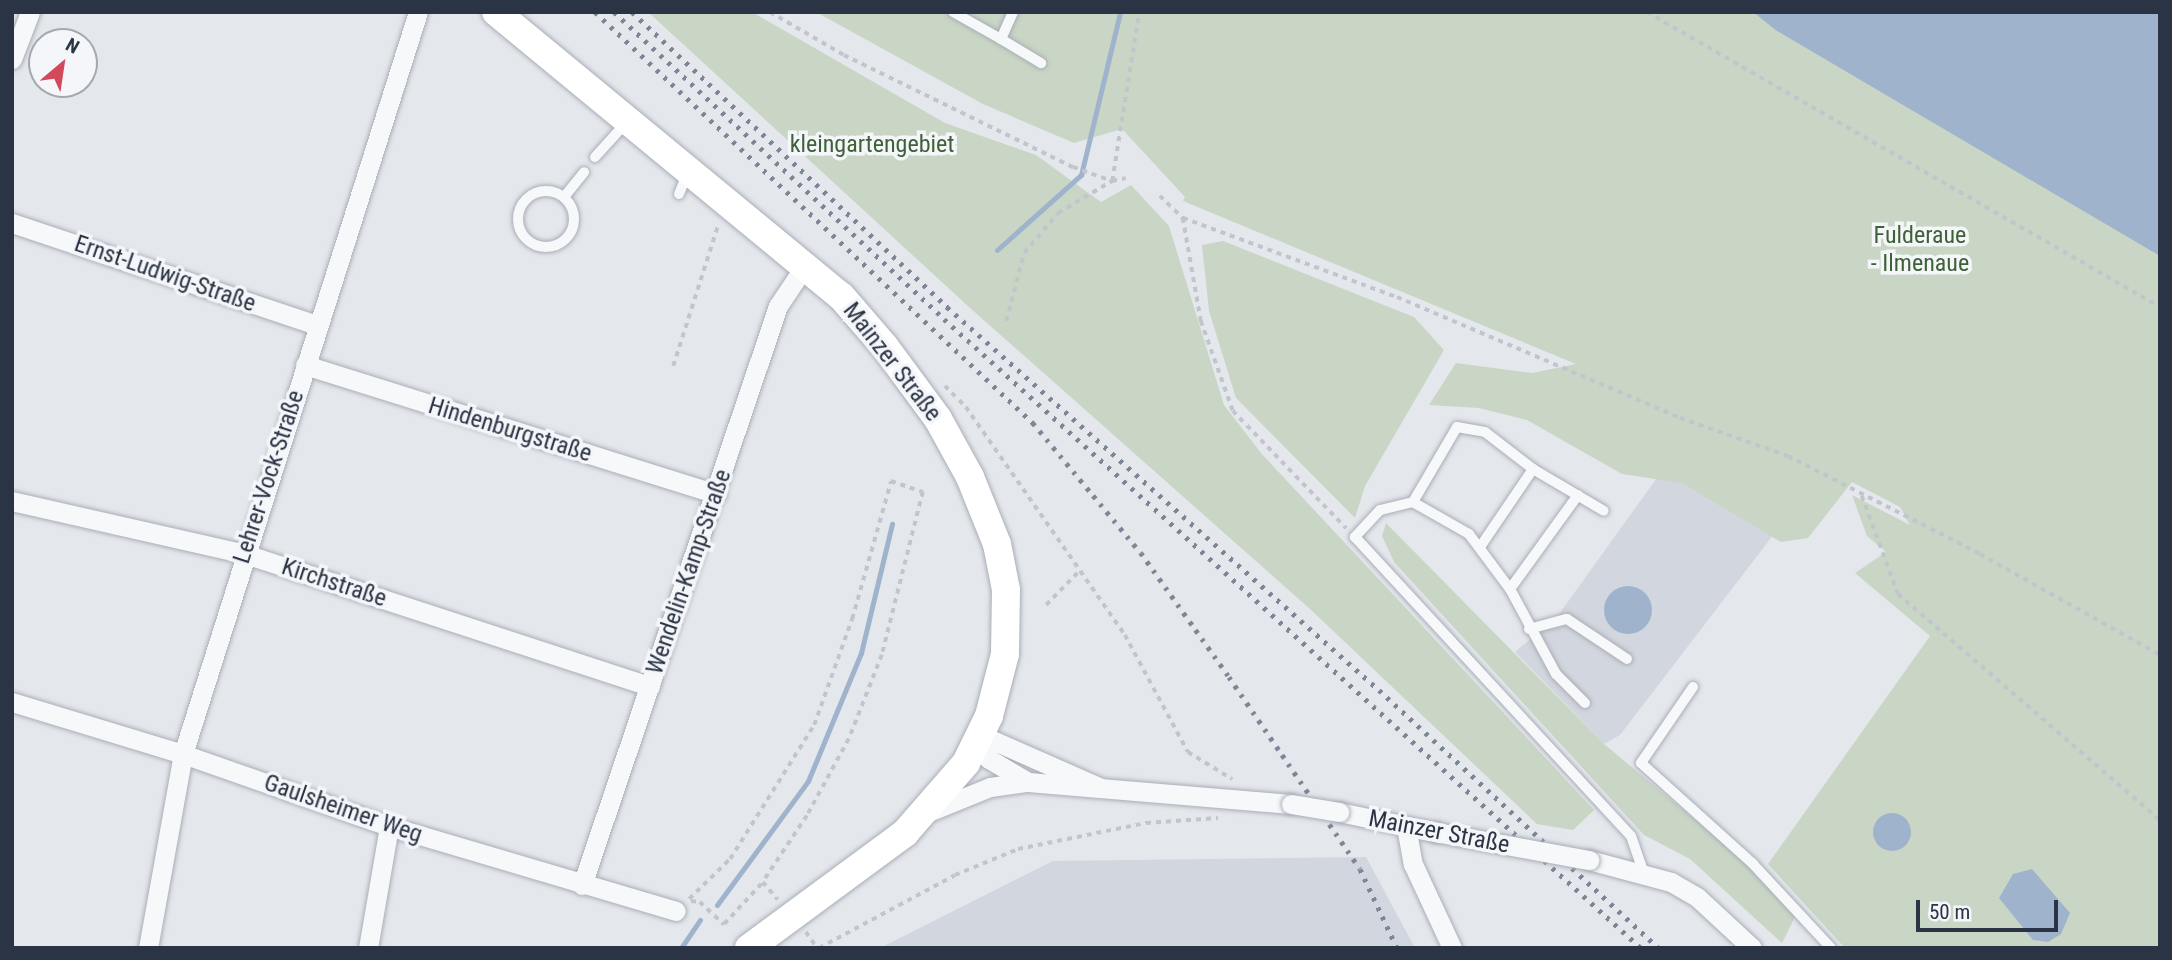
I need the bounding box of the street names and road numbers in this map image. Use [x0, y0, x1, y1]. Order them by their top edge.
street label: Ernst-Ludwig-Straße [71, 229, 259, 319]
street label: Mainzer Straße [837, 297, 947, 427]
street label: Lehrer-Vock-Straße [227, 387, 311, 567]
street label: Hindenburgstraße [425, 391, 595, 469]
street label: Wendelin-Kamp-Straße [640, 466, 738, 678]
street label: Kirchstraße [278, 553, 390, 613]
street label: Gaulsheimer Weg [260, 768, 426, 850]
street label: Mainzer Straße [1366, 804, 1512, 860]

